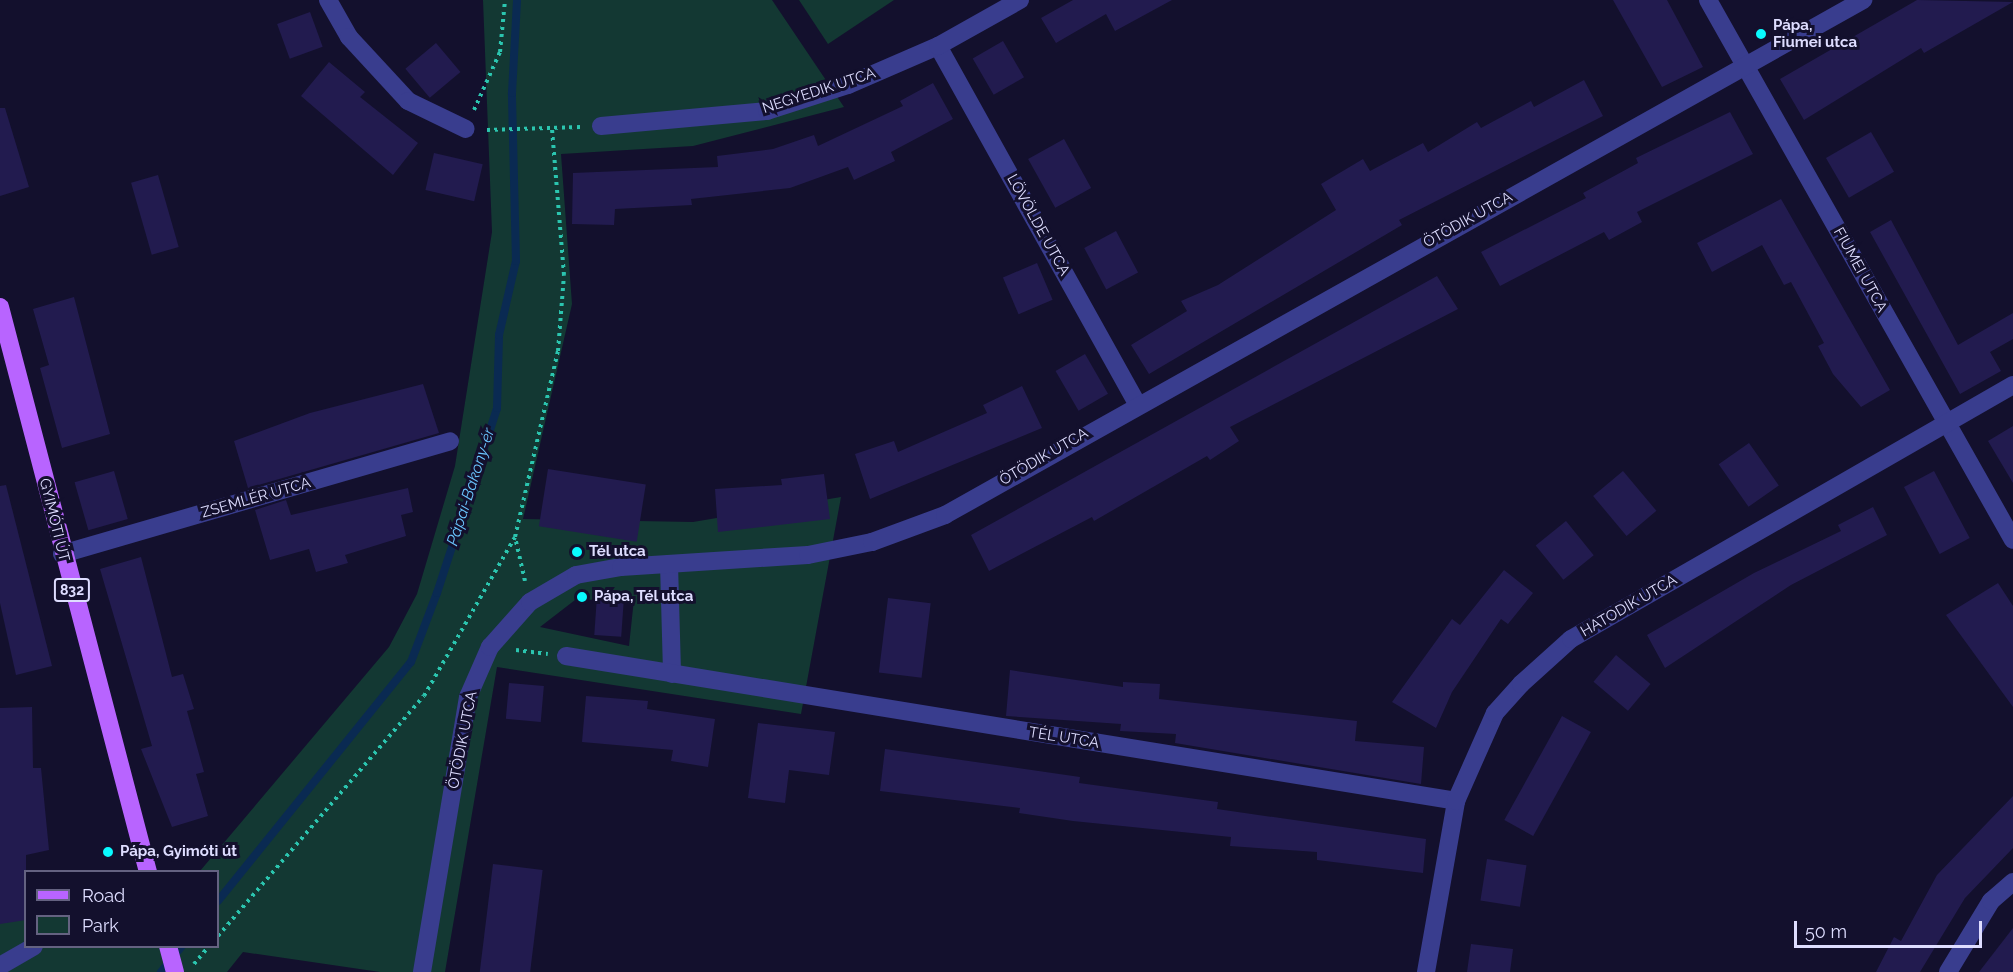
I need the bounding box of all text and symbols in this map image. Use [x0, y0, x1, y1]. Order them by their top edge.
place label: Pápa, Fiumei utca [1773, 16, 1857, 51]
marker: Pápa, Fiumei utca [1754, 27, 1768, 41]
street label: NEGYEDIK UTCA [760, 64, 878, 118]
street label: LÖVÖLDE UTCA [1003, 171, 1073, 279]
street label: ÖTÖDIK UTCA [1420, 188, 1516, 252]
street label: FIUMEI UTCA [1829, 224, 1891, 316]
street label: ÖTÖDIK UTCA [997, 424, 1091, 490]
water label: Pápai-Bakony-ér [443, 426, 499, 548]
street label: ZSEMLÉR UTCA [199, 474, 313, 522]
street label: GYIMÓTI ÚT [35, 477, 73, 563]
place label: Tél utca [589, 543, 646, 561]
marker: Tél utca [570, 545, 584, 559]
street label: HATODIK UTCA [1578, 571, 1680, 641]
road number: 832 [52, 579, 92, 601]
place label: Pápa, Tél utca [594, 588, 694, 606]
marker: Pápa, Tél utca [575, 590, 589, 604]
street label: ÖTÖDIK UTCA [445, 690, 481, 790]
street label: TÉL UTCA [1027, 724, 1101, 752]
place label: Pápa, Gyimóti út [120, 843, 237, 861]
marker: Pápa, Gyimóti út [101, 845, 115, 859]
legend [24, 870, 219, 948]
text: Road [82, 885, 125, 906]
scale bar [1797, 909, 1984, 947]
text: Park [82, 915, 119, 936]
text: 50 m [1805, 921, 1847, 942]

